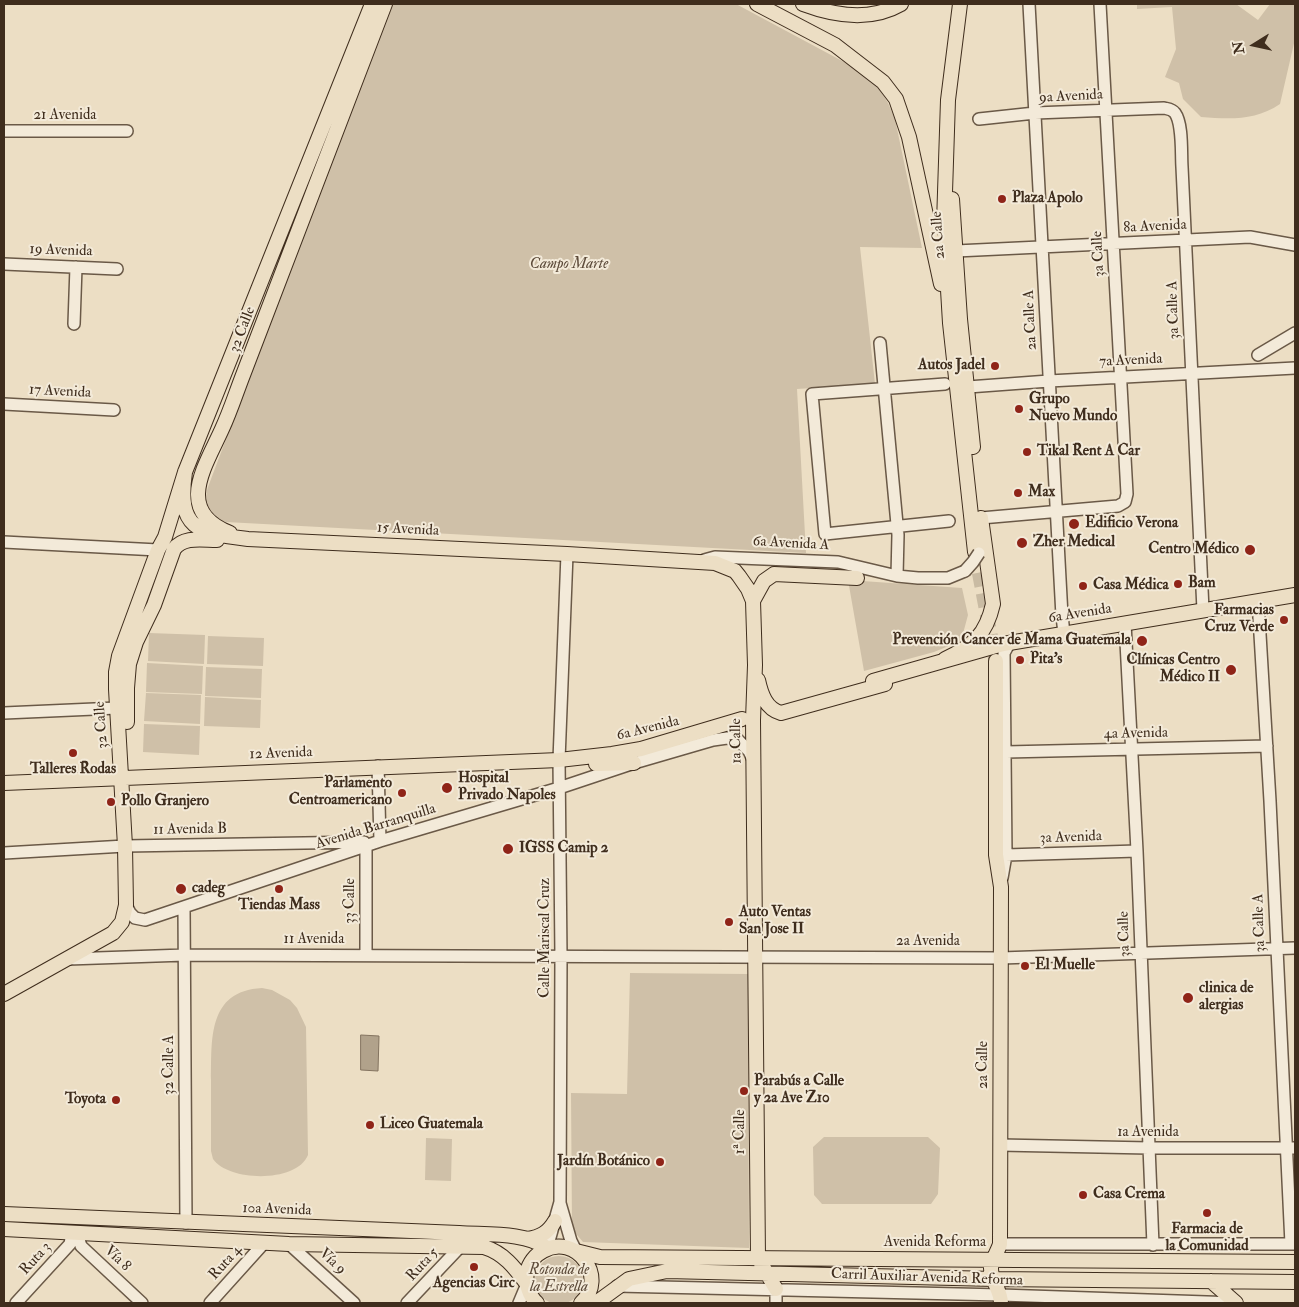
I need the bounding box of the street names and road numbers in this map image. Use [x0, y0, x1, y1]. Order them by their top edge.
street label: 9a Avenida [1039, 86, 1103, 108]
street label: 21 Avenida [33, 107, 97, 125]
street label: 2a Calle [928, 210, 950, 260]
street label: 8a Avenida [1123, 216, 1187, 238]
street label: 3a Calle [1089, 231, 1109, 277]
street label: 19 Avenida [29, 241, 93, 261]
street label: 3a Calle A [1164, 280, 1184, 340]
street label: 2a Calle A [1020, 289, 1042, 351]
street label: 32 Calle [226, 305, 260, 355]
street label: 7a Avenida [1099, 350, 1163, 372]
street label: 17 Avenida [28, 381, 92, 403]
street label: 15 Avenida [377, 519, 439, 541]
street label: 6a Avenida A [752, 533, 830, 555]
street label: 6a Avenida [1047, 600, 1113, 628]
street label: 32 Calle [91, 701, 113, 749]
street label: 6a Avenida [615, 713, 681, 745]
street label: 1a Calle [728, 718, 746, 764]
street label: 4a Avenida [1104, 724, 1168, 744]
street label: 12 Avenida [249, 744, 313, 764]
street label: Avenida Barranquilla [314, 800, 438, 854]
street label: 11 Avenida B [153, 820, 227, 840]
street label: 3a Avenida [1040, 828, 1102, 848]
street label: 33 Calle [342, 878, 360, 924]
street label: Calle Mariscal Cruz [537, 878, 555, 998]
street label: 3a Calle A [1250, 893, 1270, 953]
street label: 3a Calle [1115, 911, 1135, 957]
street label: 11 Avenida [284, 931, 344, 949]
street label: 2a Avenida [896, 933, 960, 951]
street label: 32 Calle A [161, 1035, 179, 1095]
street label: 2a Calle [975, 1041, 993, 1089]
street label: 1ª Calle [732, 1109, 750, 1155]
street label: 1a Avenida [1117, 1124, 1179, 1142]
street label: 10a Avenida [242, 1200, 312, 1220]
street label: Avenida Reforma [884, 1234, 986, 1252]
street label: Ruta 3 [17, 1239, 55, 1279]
street label: Vía 8 [100, 1242, 134, 1276]
street label: Ruta 4 [206, 1242, 246, 1284]
street label: Vía 9 [315, 1245, 349, 1279]
street label: Ruta 5 [403, 1245, 443, 1285]
street label: Carril Auxiliar Avenida Reforma [831, 1266, 1023, 1290]

